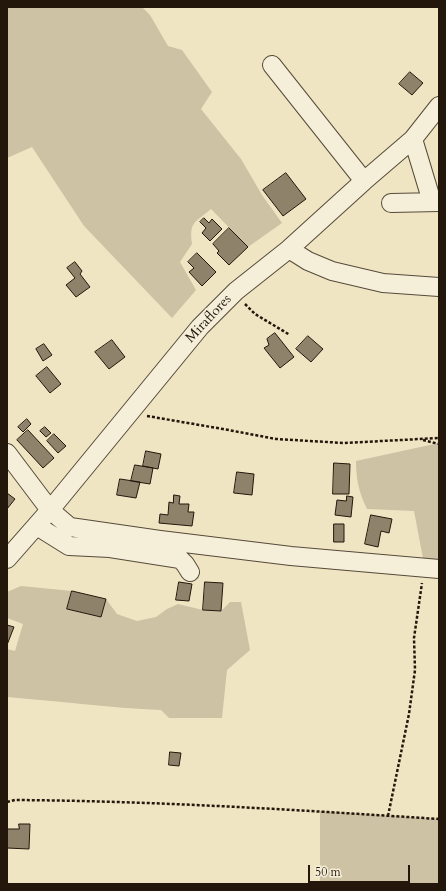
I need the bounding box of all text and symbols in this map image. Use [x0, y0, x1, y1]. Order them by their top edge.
street label: Miraflores [182, 291, 236, 347]
scale bar [310, 857, 412, 883]
text: 50 m [315, 864, 341, 880]

